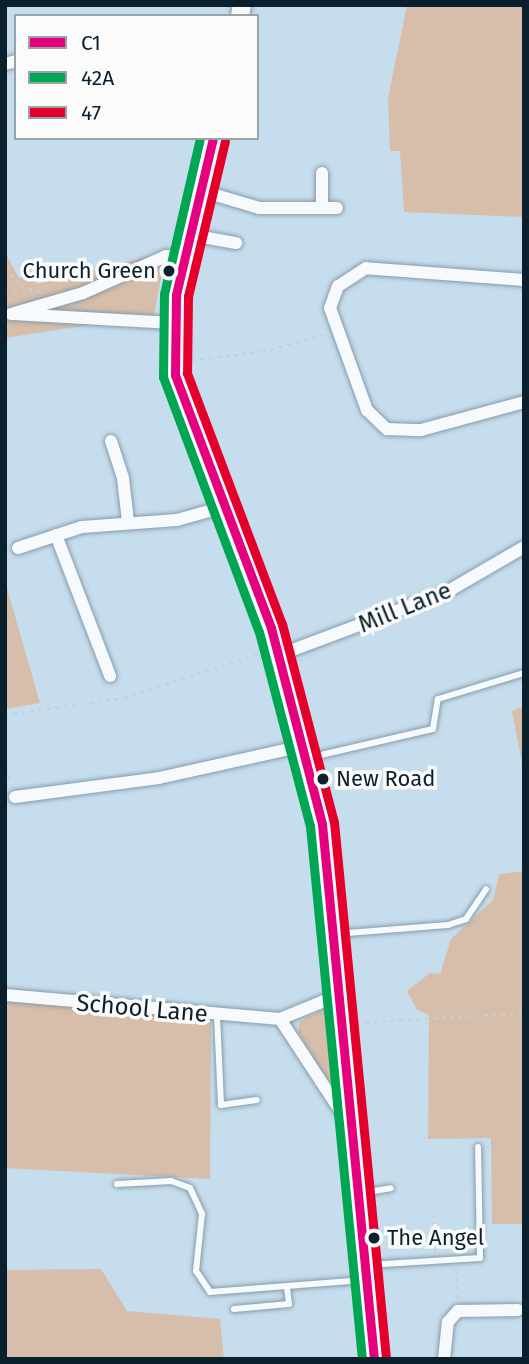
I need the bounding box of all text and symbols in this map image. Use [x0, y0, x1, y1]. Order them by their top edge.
legend [14, 14, 259, 140]
text: C1 [81, 30, 101, 56]
text: 42A [81, 65, 114, 91]
text: 47 [81, 100, 101, 126]
place label: Church Green [23, 258, 156, 284]
marker: Church Green [162, 264, 176, 278]
street label: Mill Lane [354, 576, 456, 640]
place label: New Road [336, 766, 435, 792]
marker: New Road [316, 772, 330, 786]
street label: School Lane [75, 989, 209, 1029]
place label: The Angel [387, 1225, 484, 1251]
marker: The Angel [367, 1231, 381, 1245]

